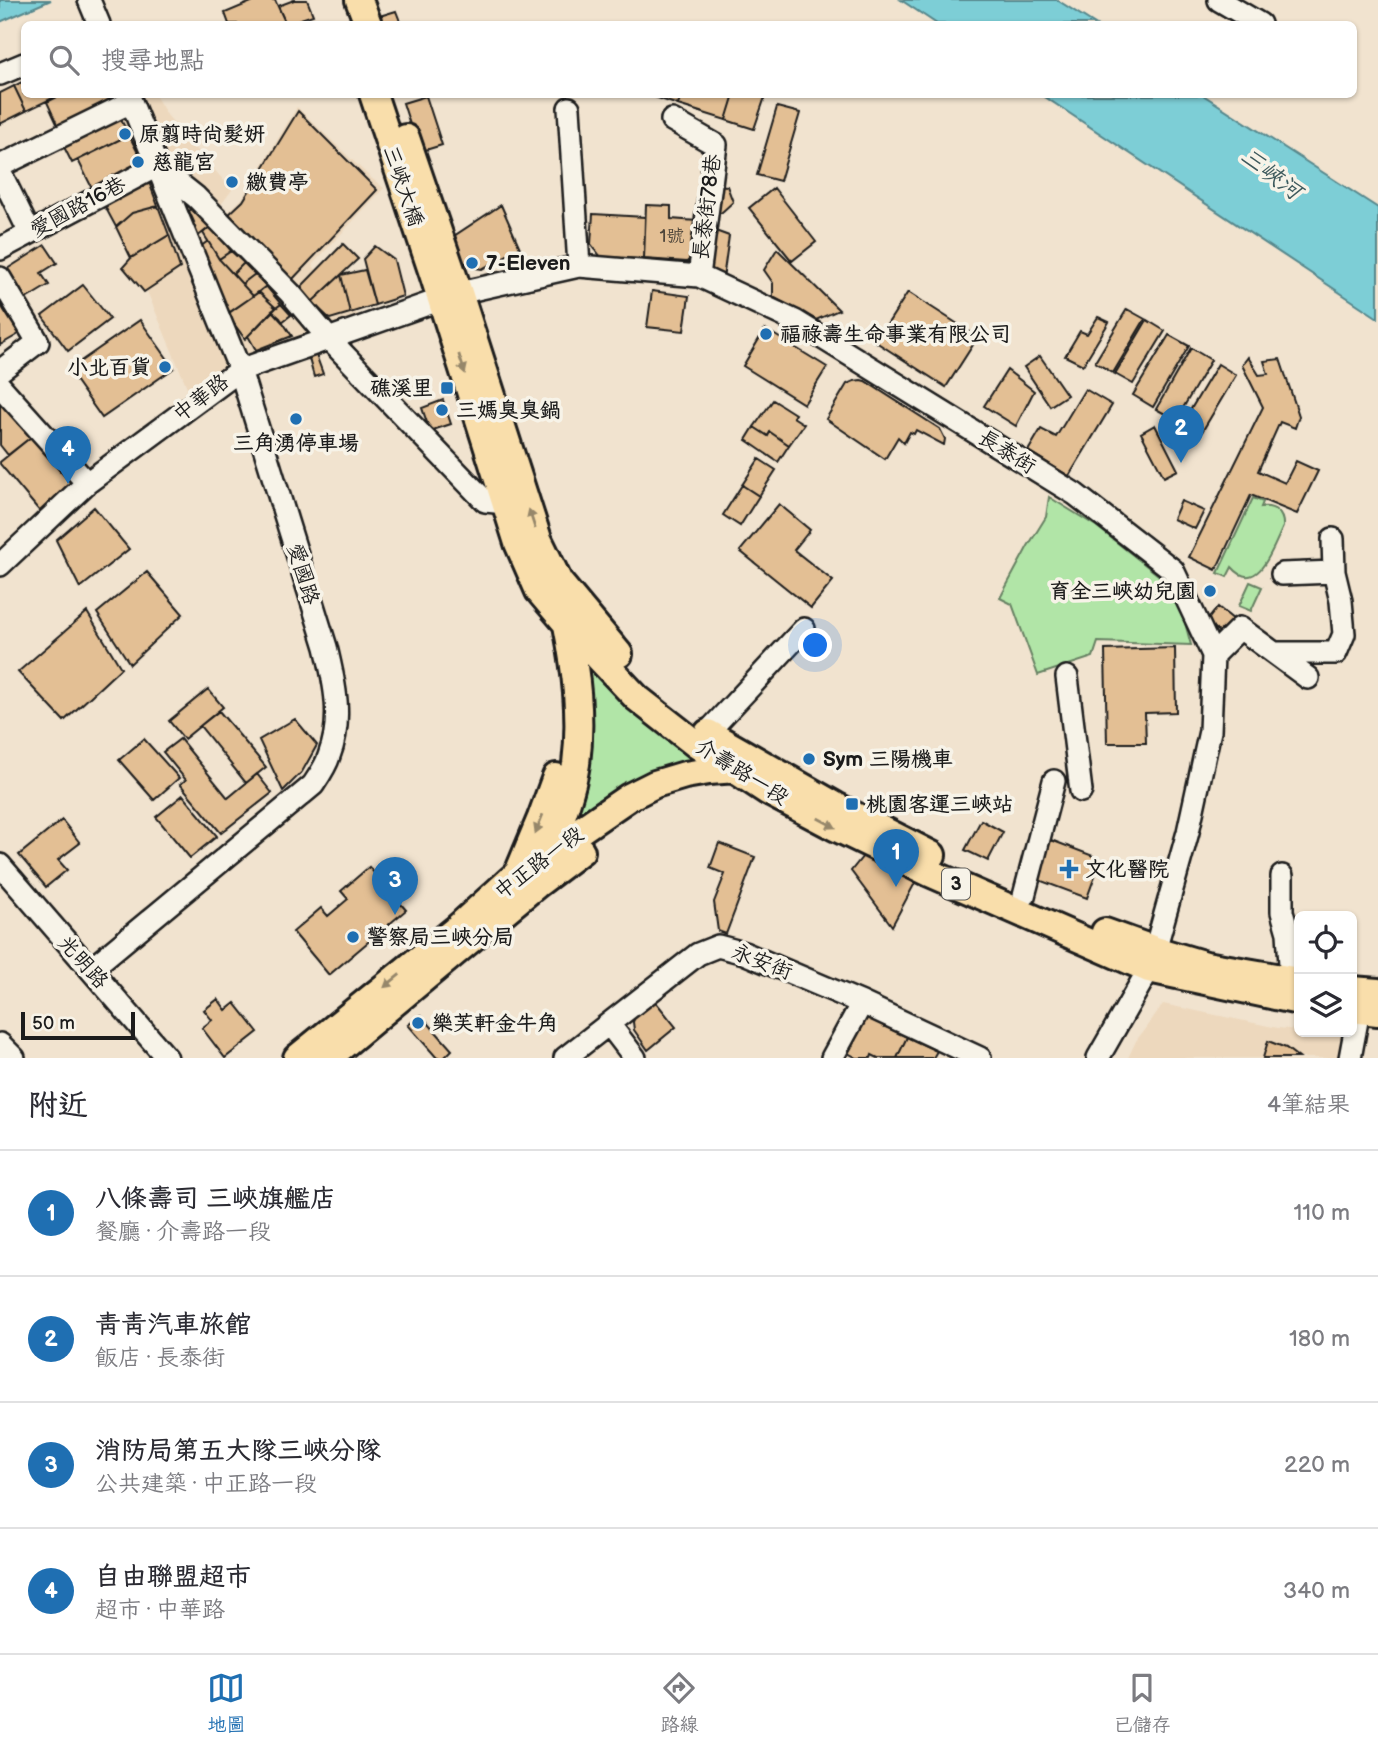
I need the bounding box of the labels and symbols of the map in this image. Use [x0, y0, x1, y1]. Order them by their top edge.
place label: 原翦時尚髮妍 [139, 122, 265, 147]
marker: 原翦時尚髮妍 [117, 126, 133, 142]
street label: 三峽大橋 [378, 142, 428, 230]
water label: 三峽河 [1235, 142, 1310, 208]
place label: 慈龍宮 [152, 150, 215, 175]
street label: 長泰街78巷 [688, 153, 726, 261]
marker: 慈龍宮 [130, 154, 146, 170]
place label: 繳費亭 [246, 170, 309, 195]
street label: 愛國路16巷 [26, 171, 130, 243]
marker: 繳費亭 [224, 174, 240, 190]
house number: 1號 [660, 226, 684, 247]
place label: 7-Eleven [486, 251, 571, 276]
marker: 7-Eleven [464, 255, 480, 271]
place label: 福祿壽生命事業有限公司 [780, 322, 1011, 347]
marker: 福祿壽生命事業有限公司 [758, 326, 774, 342]
one-way arrow [457, 354, 467, 375]
place label: 小北百貨 [67, 355, 151, 380]
marker: 小北百貨 [157, 359, 173, 375]
street label: 中華路 [168, 369, 234, 427]
place label: 礁溪里 [370, 376, 433, 401]
marker: 礁溪里 [439, 380, 455, 396]
place label: 三媽臭臭鍋 [456, 398, 561, 423]
marker: 三媽臭臭鍋 [434, 402, 450, 418]
pin: 2 [1158, 405, 1204, 463]
marker: 三角湧停車場 [288, 411, 304, 427]
street label: 長泰街 [974, 425, 1040, 479]
pin: 4 [45, 426, 91, 484]
place label: 三角湧停車場 [233, 431, 359, 456]
one-way arrow [526, 509, 537, 530]
street label: 愛國路 [282, 540, 324, 608]
place label: 育全三峽幼兒園 [1049, 579, 1196, 604]
marker: 育全三峽幼兒園 [1202, 583, 1218, 599]
your location [798, 628, 832, 662]
street label: 介壽路一段 [691, 734, 793, 810]
place label: Sym 三陽機車 [823, 747, 953, 772]
marker: Sym 三陽機車 [801, 751, 817, 767]
place label: 桃園客運三峽站 [866, 792, 1013, 817]
marker: 桃園客運三峽站 [844, 796, 860, 812]
one-way arrow [533, 814, 544, 835]
one-way arrow [818, 817, 837, 829]
street label: 中正路一段 [490, 821, 588, 905]
pin: 1 [873, 829, 919, 887]
pin: 3 [372, 857, 418, 915]
place label: 文化醫院 [1085, 857, 1169, 882]
marker: 文化醫院 [1059, 859, 1079, 879]
road number: 3 [942, 869, 970, 900]
place label: 警察局三峽分局 [367, 925, 514, 950]
marker: 警察局三峽分局 [345, 929, 361, 945]
street label: 光明路 [53, 930, 113, 994]
street label: 永安街 [728, 939, 796, 985]
one-way arrow [383, 974, 401, 989]
scale bar [21, 1009, 135, 1041]
place label: 樂芙軒金牛角 [432, 1011, 558, 1036]
marker: 樂芙軒金牛角 [410, 1015, 426, 1031]

